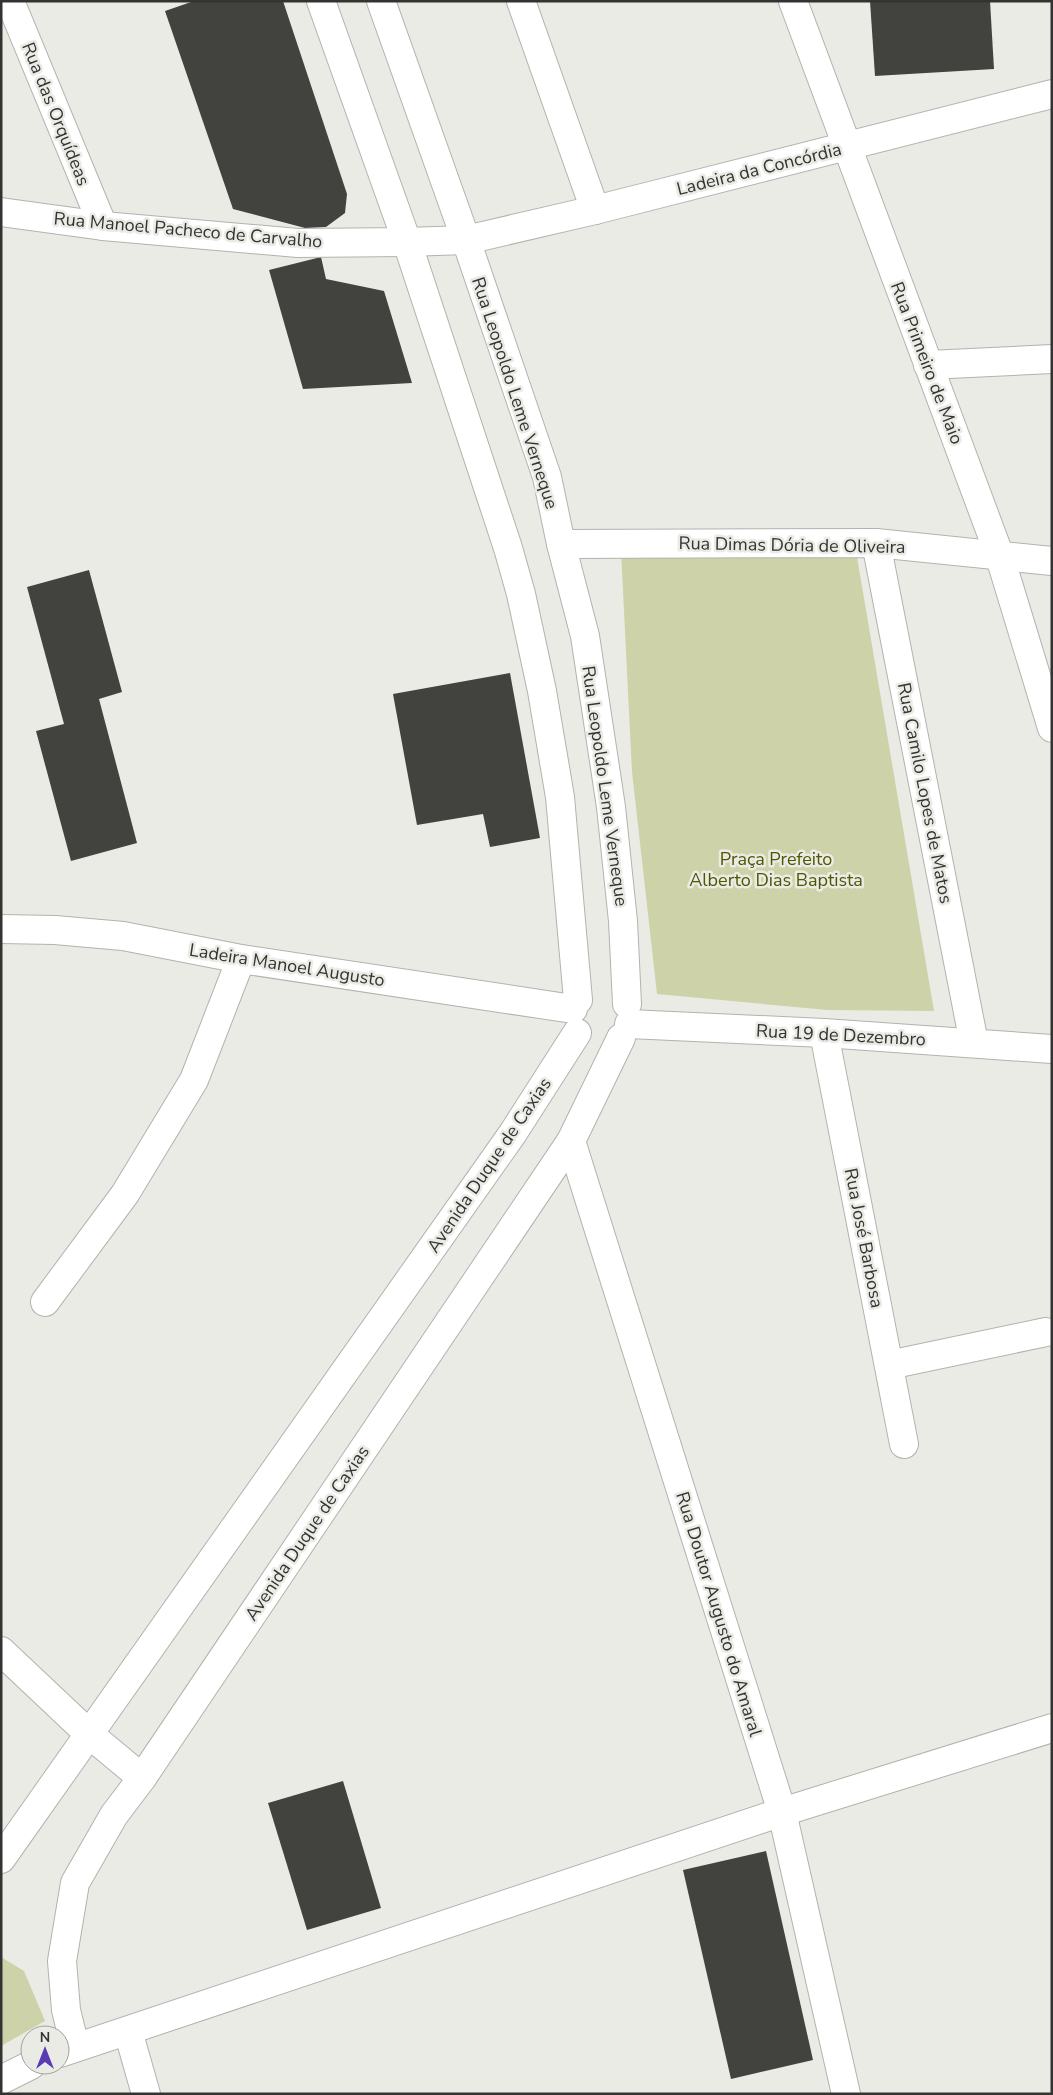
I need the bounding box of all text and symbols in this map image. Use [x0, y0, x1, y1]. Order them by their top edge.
street label: Rua das Orquídeas [16, 39, 96, 189]
street label: Ladeira da Concórdia [674, 137, 844, 201]
street label: Rua Manoel Pacheco de Carvalho [53, 206, 323, 254]
street label: Rua Leopoldo Leme Verneque [466, 274, 564, 512]
street label: Rua Primeiro de Maio [885, 278, 969, 448]
street label: Rua Dimas Dória de Oliveira [678, 531, 906, 559]
street label: Rua Leopoldo Leme Verneque [576, 664, 634, 908]
street label: Rua Camilo Lopes de Matos [892, 680, 958, 906]
park label: Praça Prefeito Alberto Dias Baptista [689, 847, 863, 892]
street label: Ladeira Manoel Augusto [188, 938, 386, 992]
street label: Rua 19 de Dezembro [755, 1019, 927, 1051]
street label: Avenida Duque de Caxias [421, 1073, 557, 1257]
street label: Rua José Barbosa [839, 1166, 889, 1310]
street label: Avenida Duque de Caxias [239, 1441, 375, 1625]
street label: Rua Doutor Augusto do Amaral [670, 1489, 768, 1740]
north arrow [20, 2025, 70, 2075]
text: N [40, 2028, 50, 2047]

